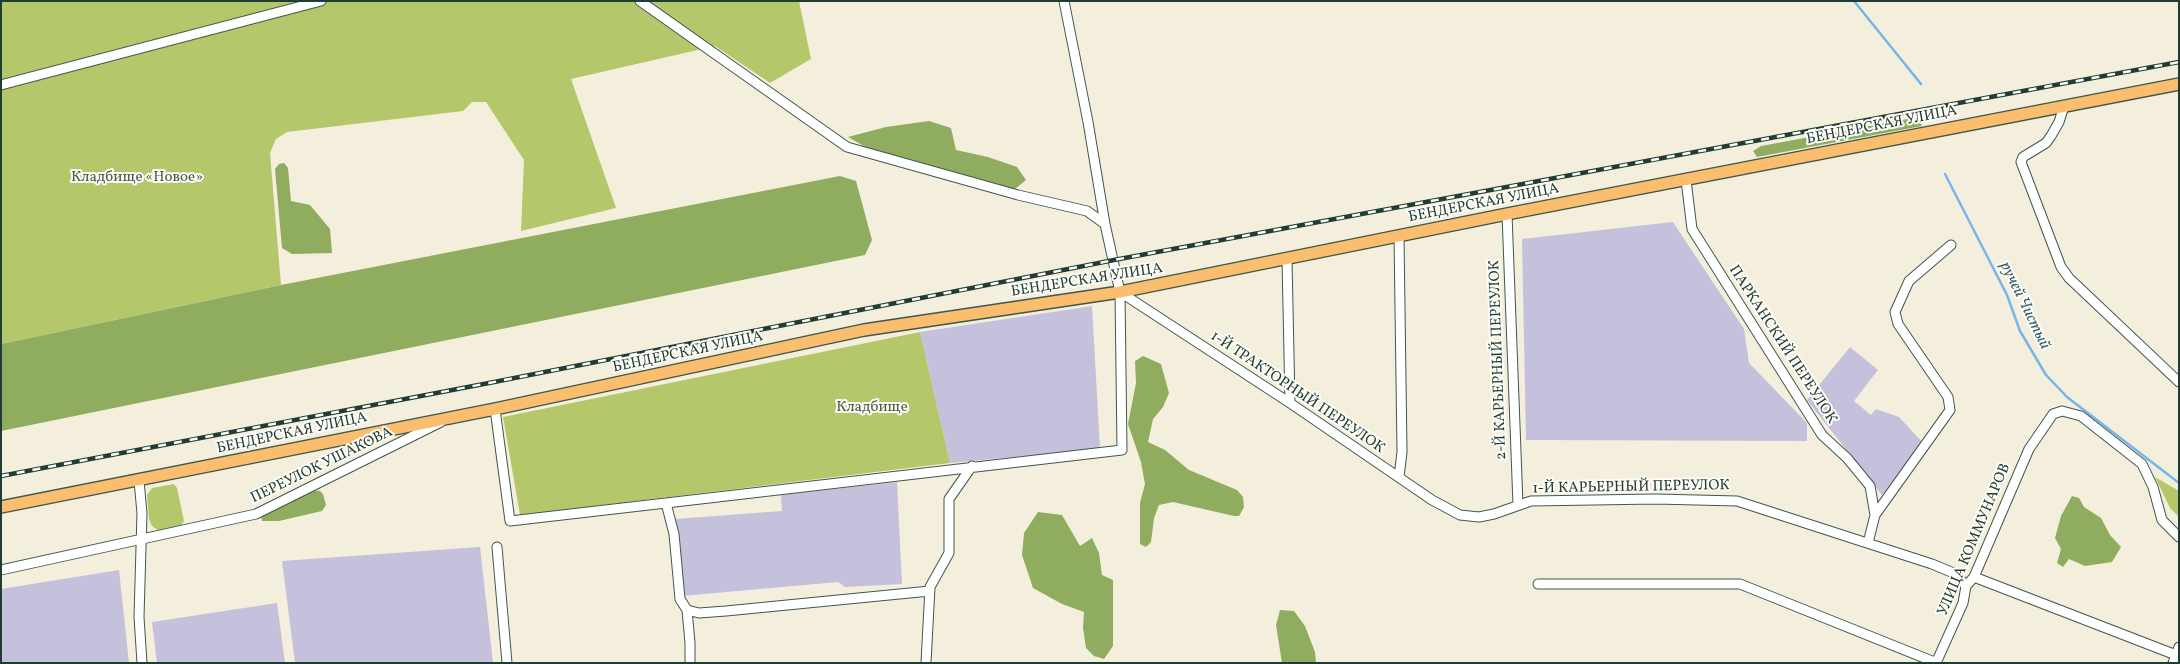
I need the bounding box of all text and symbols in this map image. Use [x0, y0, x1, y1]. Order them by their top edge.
street label: БЕНДЕРСКАЯ УЛИЦА [1805, 103, 1959, 149]
park label: Кладбище «Новое» [71, 169, 203, 187]
street label: БЕНДЕРСКАЯ УЛИЦА [1407, 181, 1561, 227]
water label: ручей Чистый [1994, 259, 2054, 353]
street label: БЕНДЕРСКАЯ УЛИЦА [1010, 260, 1164, 302]
street label: 2-Й КАРЬЕРНЫЙ ПЕРЕУЛОК [1487, 260, 1511, 460]
street label: ПАРКАНСКИЙ ПЕРЕУЛОК [1724, 262, 1840, 428]
street label: БЕНДЕРСКАЯ УЛИЦА [611, 328, 765, 378]
street label: 1-Й ТРАКТОРНЫЙ ПЕРЕУЛОК [1206, 328, 1388, 458]
park label: Кладбище [836, 399, 908, 417]
street label: БЕНДЕРСКАЯ УЛИЦА [215, 409, 369, 459]
street label: ПЕРЕУЛОК УШАКОВА [248, 424, 396, 508]
street label: УЛИЦА КОММУНАРОВ [1935, 461, 2015, 619]
street label: 1-Й КАРЬЕРНЫЙ ПЕРЕУЛОК [1532, 477, 1730, 499]

